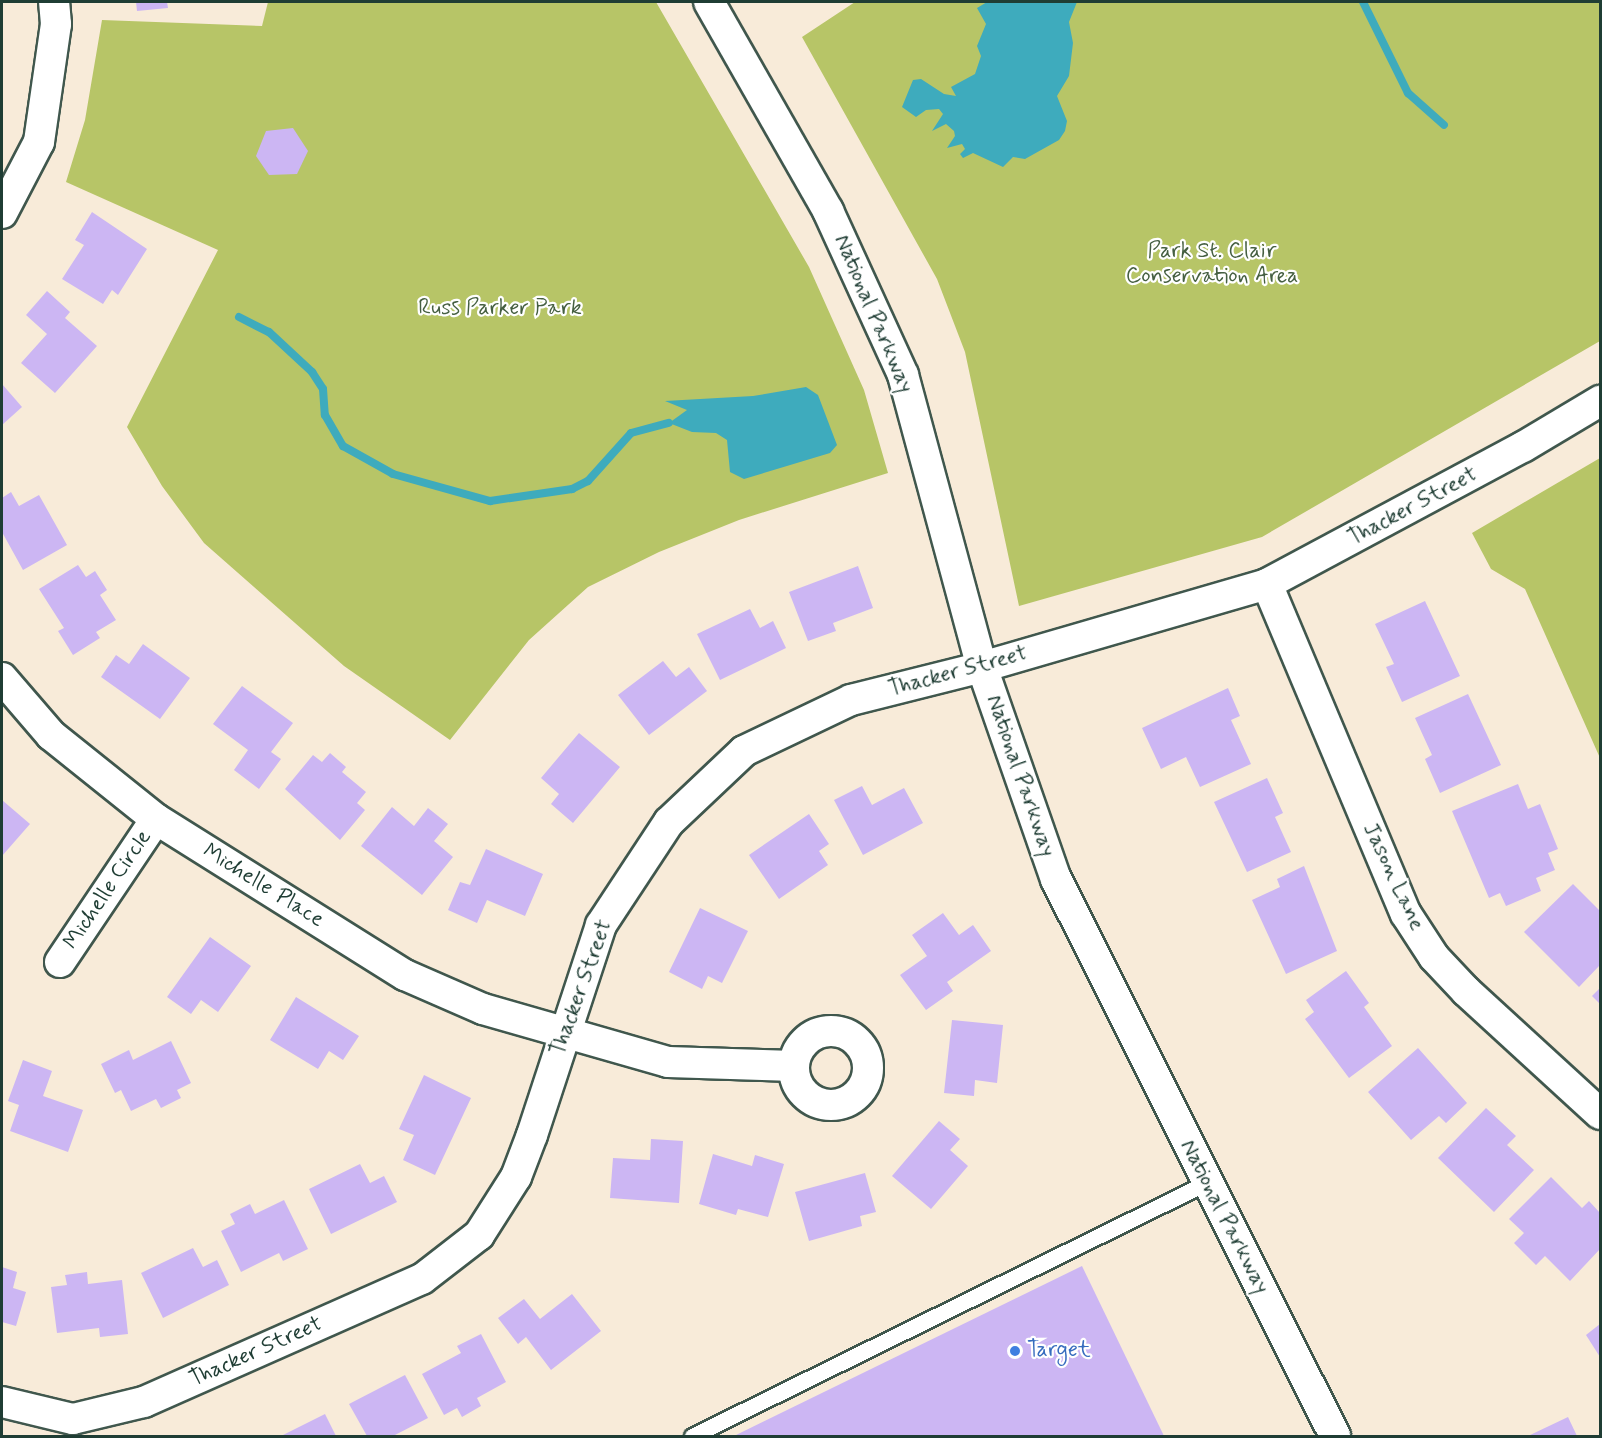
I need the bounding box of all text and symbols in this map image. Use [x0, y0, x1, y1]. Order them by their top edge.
street label: National Parkway [829, 234, 917, 394]
park label: Park St. Clair Conservation Area [1124, 238, 1300, 290]
park label: Russ Parker Park [420, 296, 580, 322]
street label: Thacker Street [1344, 462, 1482, 552]
street label: Thacker Street [886, 641, 1030, 703]
street label: National Parkway [981, 695, 1059, 857]
street label: Jason Lane [1357, 820, 1429, 934]
street label: Michelle Circle [58, 825, 158, 955]
street label: Michelle Place [200, 840, 326, 932]
street label: Thacker Street [545, 917, 619, 1059]
street label: National Parkway [1175, 1138, 1273, 1296]
street label: Thacker Street [186, 1311, 326, 1393]
place label: Target [1027, 1338, 1091, 1364]
marker: Target [1008, 1344, 1022, 1358]

